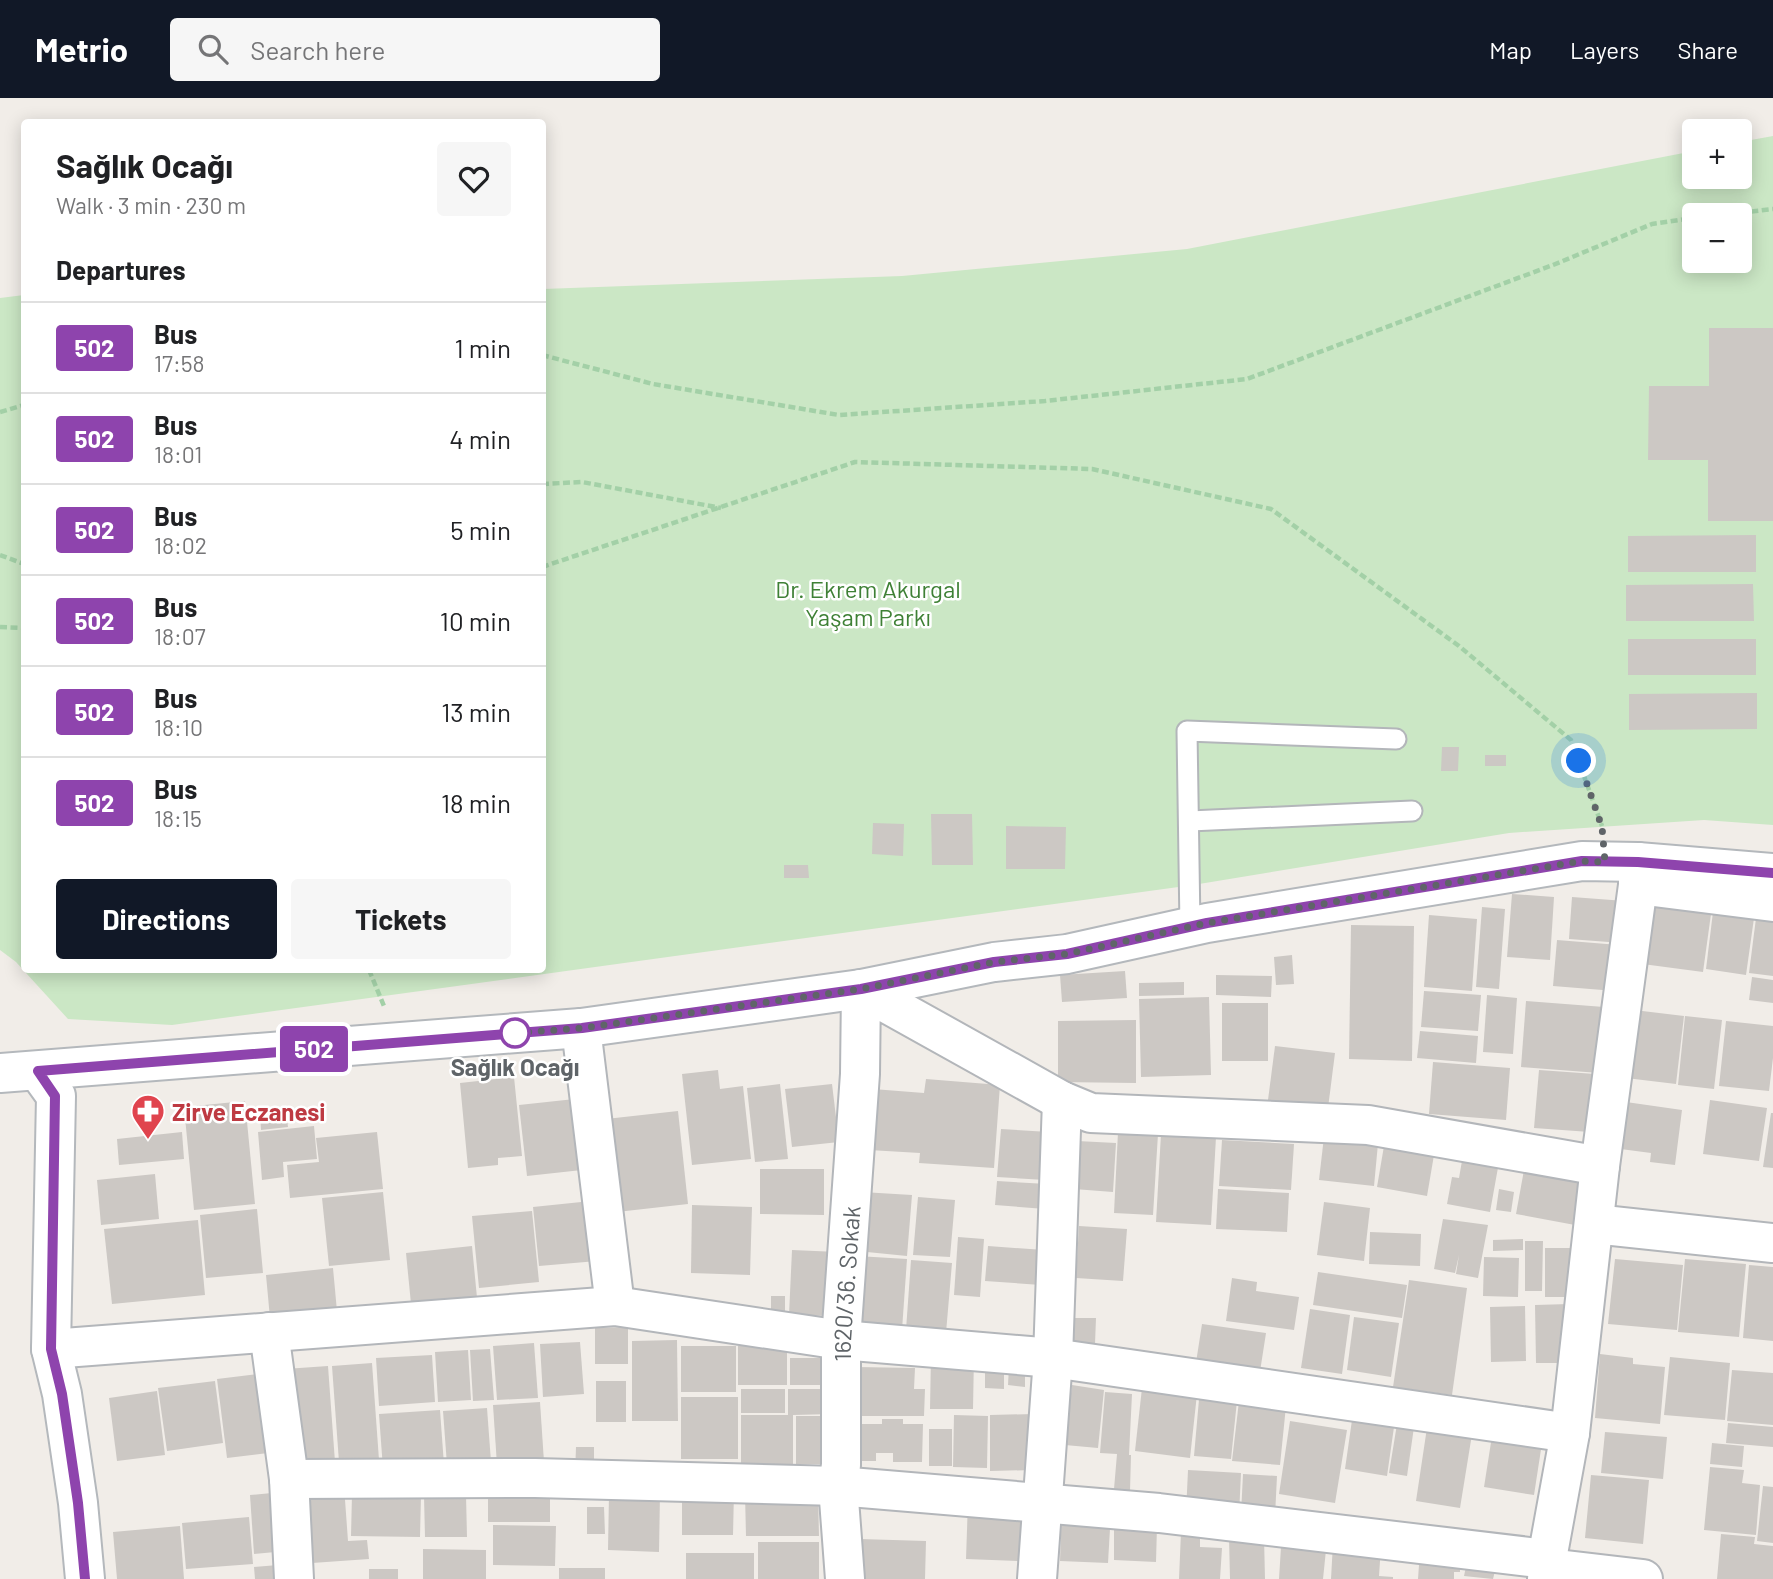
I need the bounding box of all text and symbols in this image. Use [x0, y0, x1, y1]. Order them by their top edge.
search box [170, 18, 660, 81]
text: Metrio [35, 29, 128, 69]
icon: search [194, 30, 232, 68]
text: Search here [250, 34, 385, 65]
text: Map [1489, 35, 1532, 64]
text: Layers [1570, 35, 1639, 64]
text: Share [1677, 35, 1738, 64]
map controls [1682, 119, 1752, 273]
button: + [1682, 119, 1752, 189]
button: heart [437, 142, 511, 216]
text: Sağlık Ocağı [56, 145, 233, 185]
text: Walk · 3 min · 230 m [56, 191, 246, 219]
button: − [1682, 203, 1752, 273]
text: Departures [56, 254, 186, 285]
text: Bus [154, 318, 197, 349]
text: 1 min [455, 332, 511, 363]
text: 502 [74, 333, 115, 362]
text: 17:58 [154, 349, 205, 377]
text: Bus [154, 409, 197, 440]
text: 4 min [449, 423, 511, 454]
text: 502 [74, 424, 115, 453]
text: 18:01 [154, 440, 202, 468]
text: Bus [154, 500, 197, 531]
text: 5 min [450, 514, 511, 545]
text: 502 [74, 515, 115, 544]
text: 18:02 [154, 531, 207, 559]
park label: Dr. Ekrem Akurgal Yaşam Parkı [775, 574, 961, 631]
text: Bus [154, 591, 197, 622]
text: 10 min [440, 605, 511, 636]
text: 502 [74, 606, 115, 635]
text: 18:07 [154, 622, 206, 650]
text: Bus [154, 682, 197, 713]
text: 13 min [441, 696, 511, 727]
text: 502 [74, 697, 115, 726]
text: 18:10 [154, 713, 203, 741]
your location [1561, 743, 1596, 778]
text: Bus [154, 773, 197, 804]
text: 18 min [441, 787, 511, 818]
text: 502 [74, 788, 115, 817]
text: 18:15 [154, 804, 202, 832]
button: Directions [56, 879, 277, 959]
button: Tickets [291, 879, 511, 959]
marker: Sağlık Ocağı [500, 1018, 530, 1048]
line badge: 502 [274, 1026, 354, 1072]
text: 502 [294, 1034, 334, 1063]
place label: Sağlık Ocağı [451, 1052, 579, 1081]
pharmacy icon: Zirve Eczanesi [129, 1092, 167, 1141]
place label: Zirve Eczanesi [172, 1097, 325, 1126]
street label: 1620/36. Sokak [826, 1205, 865, 1362]

